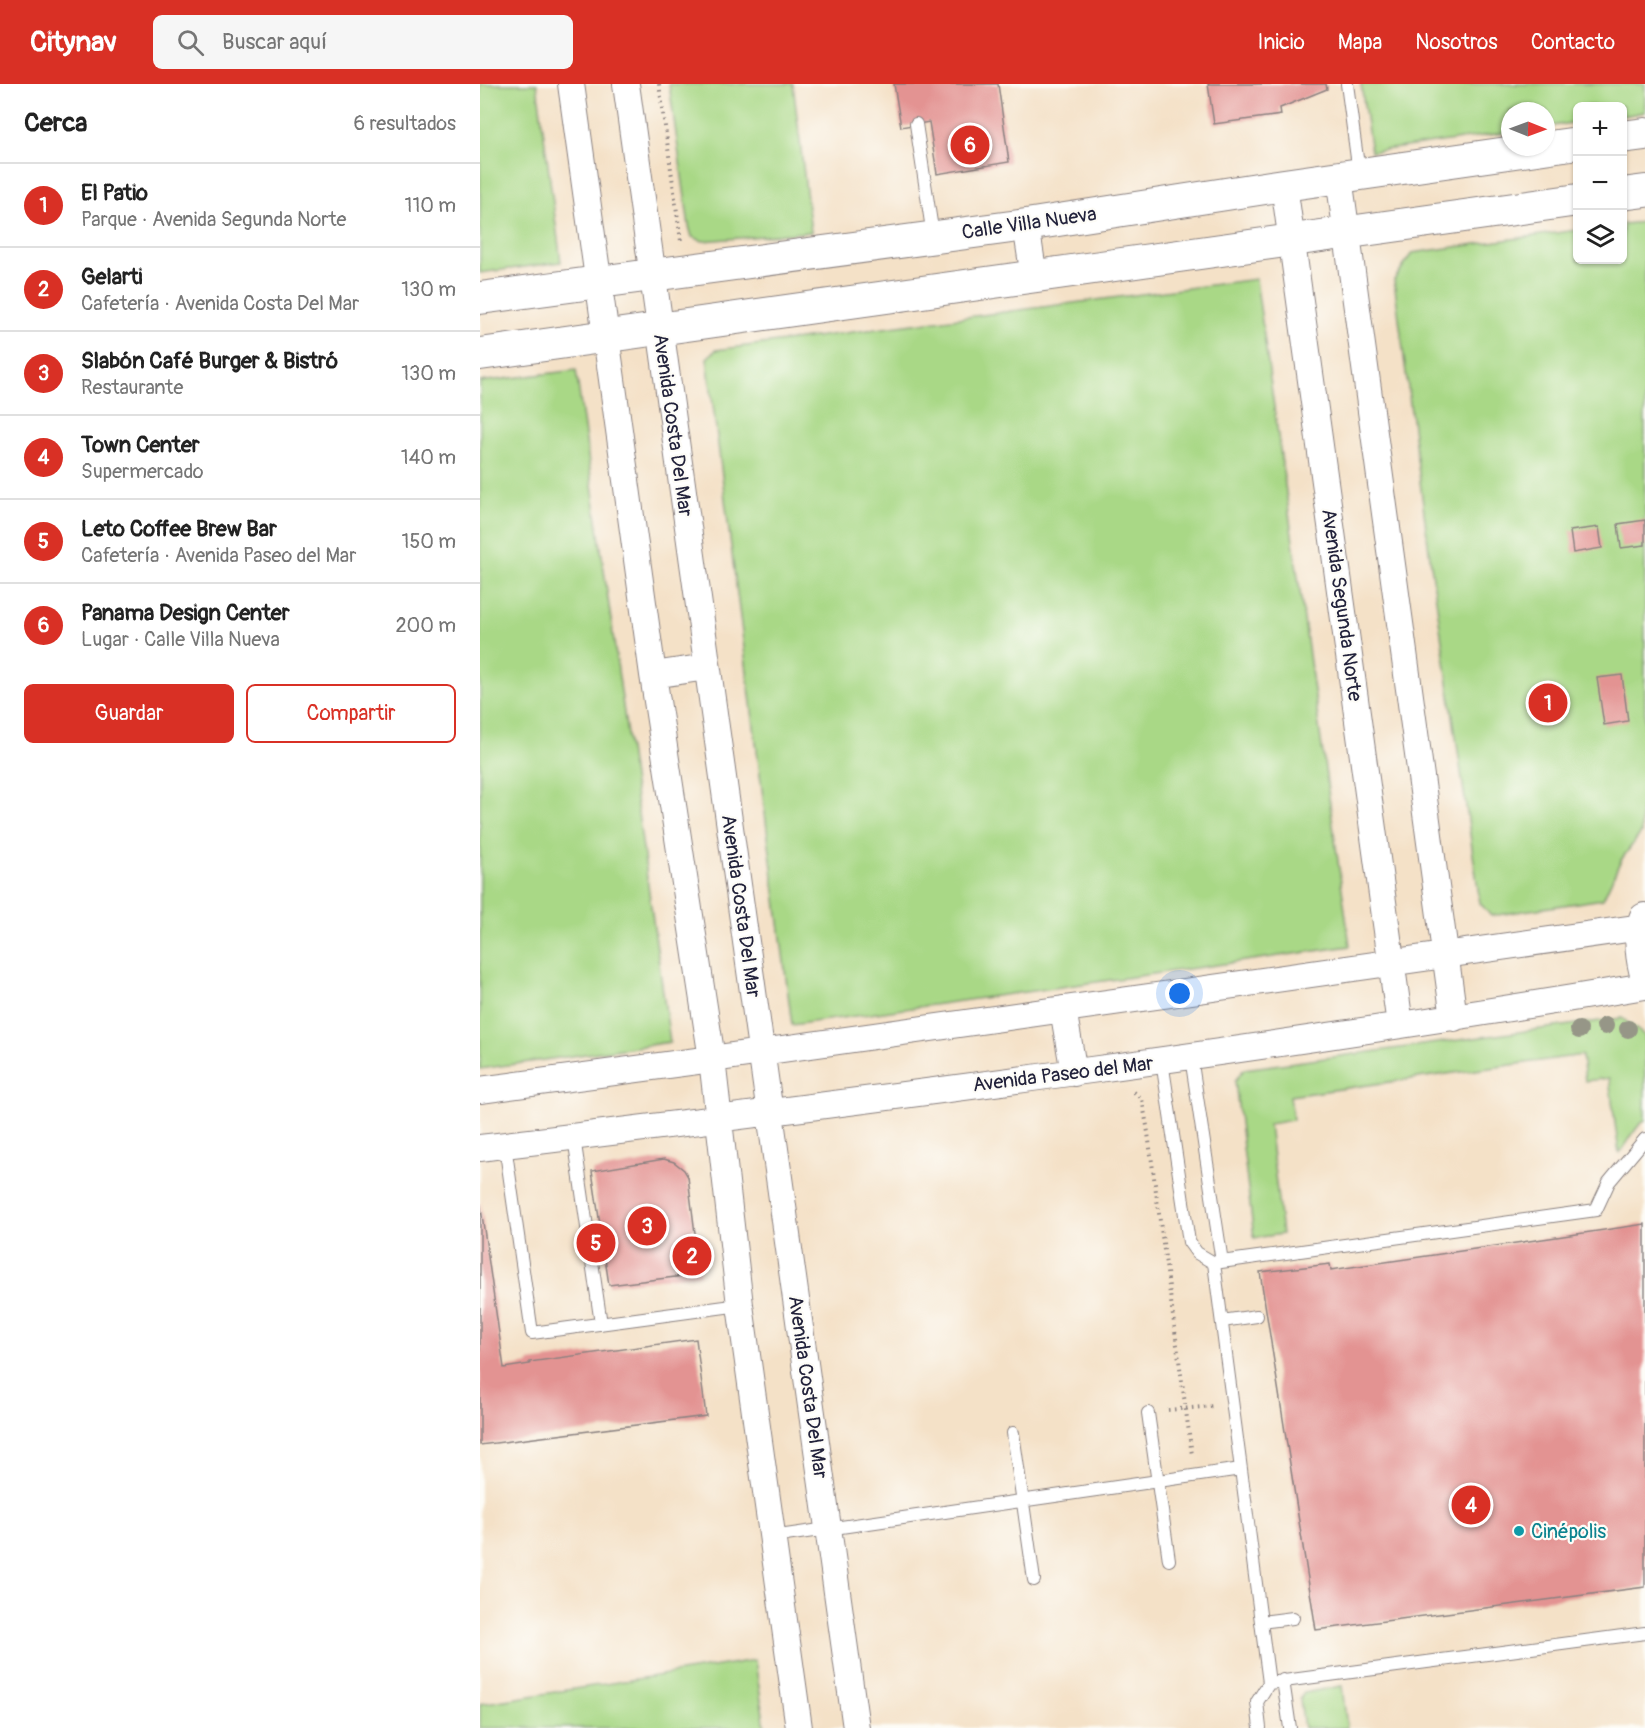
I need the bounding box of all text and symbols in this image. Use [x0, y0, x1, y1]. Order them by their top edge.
search box [153, 15, 573, 69]
text: Citynav [30, 25, 117, 60]
icon: search [174, 26, 207, 59]
text: Buscar aquí [222, 28, 327, 56]
text: Inicio [1258, 29, 1305, 56]
text: Mapa [1338, 29, 1382, 56]
text: Nosotros [1415, 29, 1498, 56]
text: Contacto [1531, 29, 1615, 56]
north arrow [1501, 102, 1555, 156]
map controls [1573, 102, 1627, 264]
button: + [1573, 102, 1627, 156]
text: Cerca [24, 107, 87, 139]
text: 6 resultados [354, 111, 456, 136]
pin: 6 [950, 122, 990, 168]
button: − [1573, 156, 1627, 210]
text: El Patio [81, 179, 148, 207]
text: 1 [40, 193, 47, 218]
text: 110 m [405, 193, 456, 218]
street label: Calle Villa Nueva [960, 201, 1098, 245]
text: Parque · Avenida Segunda Norte [81, 207, 346, 232]
button: layers [1573, 210, 1627, 264]
text: Gelarti [81, 263, 143, 291]
text: 2 [38, 277, 49, 302]
text: 130 m [401, 277, 456, 302]
text: Cafetería · Avenida Costa Del Mar [81, 291, 359, 316]
street label: Avenida Costa Del Mar [648, 332, 698, 518]
text: Slabón Café Burger & Bistró [81, 347, 338, 375]
text: 3 [38, 361, 49, 386]
text: 130 m [401, 361, 456, 386]
text: Restaurante [81, 375, 183, 400]
text: Town Center [81, 431, 200, 459]
text: 4 [38, 445, 49, 470]
text: 140 m [401, 445, 456, 470]
text: Supermercado [81, 459, 204, 484]
street label: Avenida Segunda Norte [1316, 507, 1368, 703]
text: Leto Coffee Brew Bar [81, 515, 277, 543]
text: 5 [38, 529, 49, 554]
text: 150 m [402, 529, 456, 554]
text: Cafetería · Avenida Paseo del Mar [81, 543, 356, 568]
text: Panama Design Center [81, 599, 290, 627]
text: 6 [38, 613, 49, 638]
text: 200 m [395, 613, 456, 638]
text: Lugar · Calle Villa Nueva [81, 627, 280, 652]
pin: 1 [1528, 680, 1568, 726]
button: Guardar [24, 684, 234, 743]
button: Compartir [246, 684, 456, 743]
street label: Avenida Costa Del Mar [716, 813, 766, 999]
your location [1165, 979, 1194, 1008]
street label: Avenida Paseo del Mar [971, 1051, 1155, 1097]
pin: 3 [628, 1204, 666, 1248]
pin: 5 [576, 1220, 616, 1266]
pin: 2 [672, 1234, 712, 1278]
street label: Avenida Costa Del Mar [783, 1294, 833, 1480]
pin: 4 [1452, 1482, 1490, 1528]
place label: Cinépolis [1531, 1519, 1606, 1544]
marker: Cinépolis [1512, 1524, 1526, 1538]

